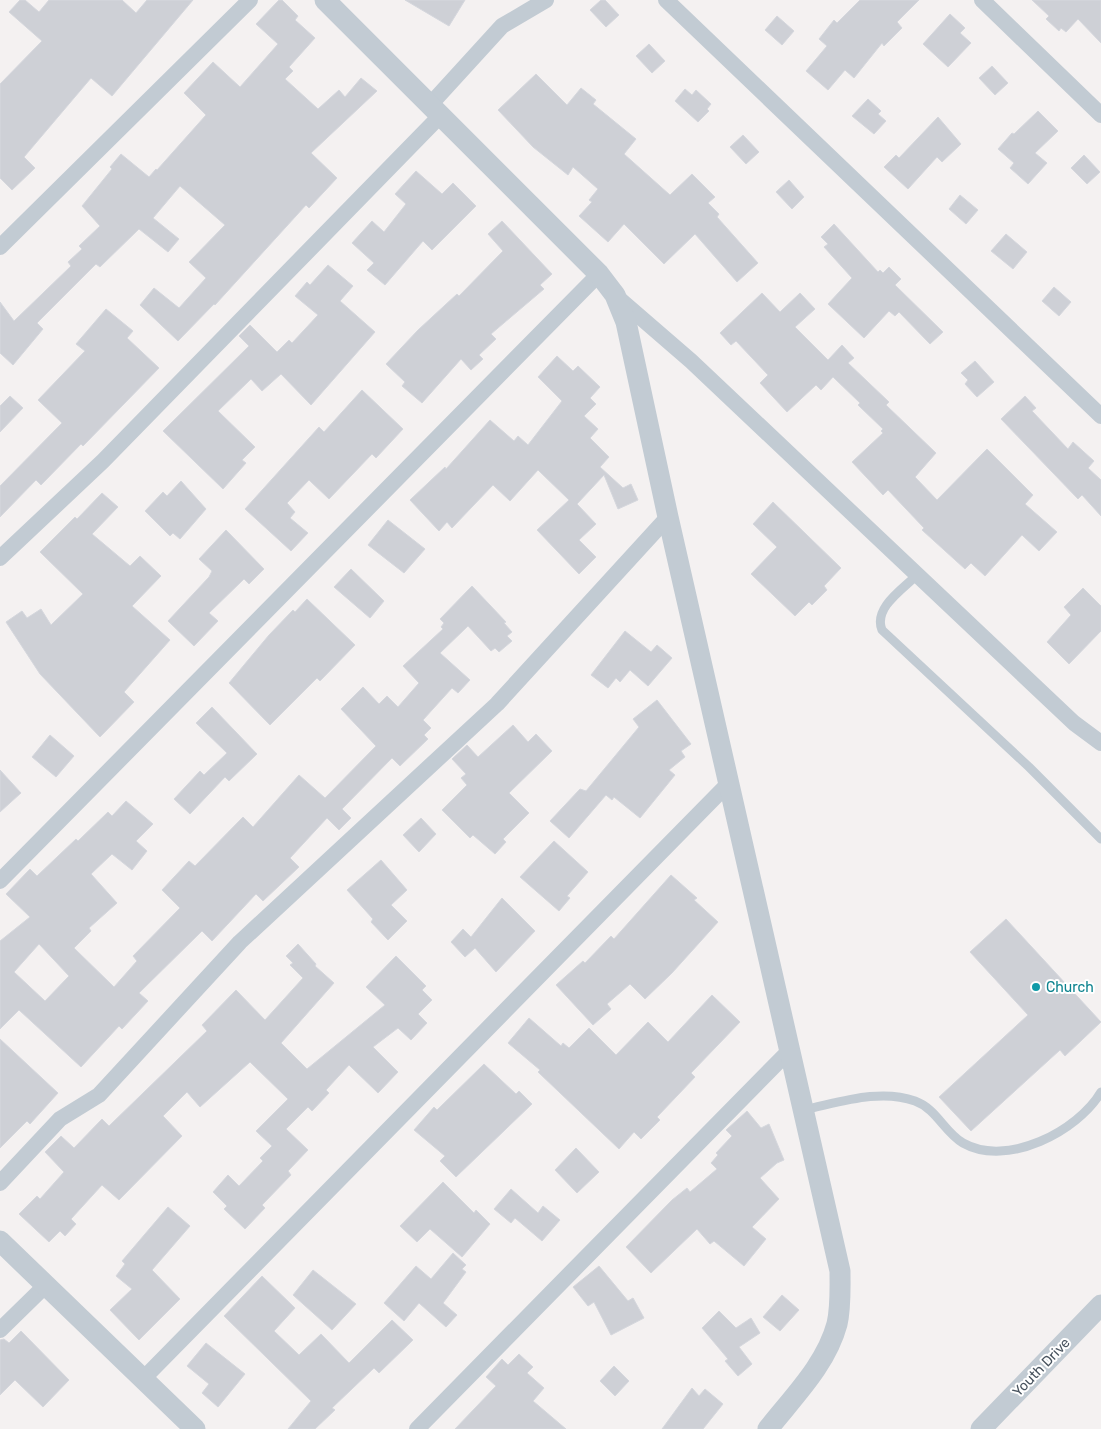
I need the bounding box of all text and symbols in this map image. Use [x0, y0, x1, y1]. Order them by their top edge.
place label: Church [1046, 979, 1094, 996]
marker: Church [1030, 981, 1042, 993]
street label: Youth Drive [1009, 1334, 1074, 1400]

